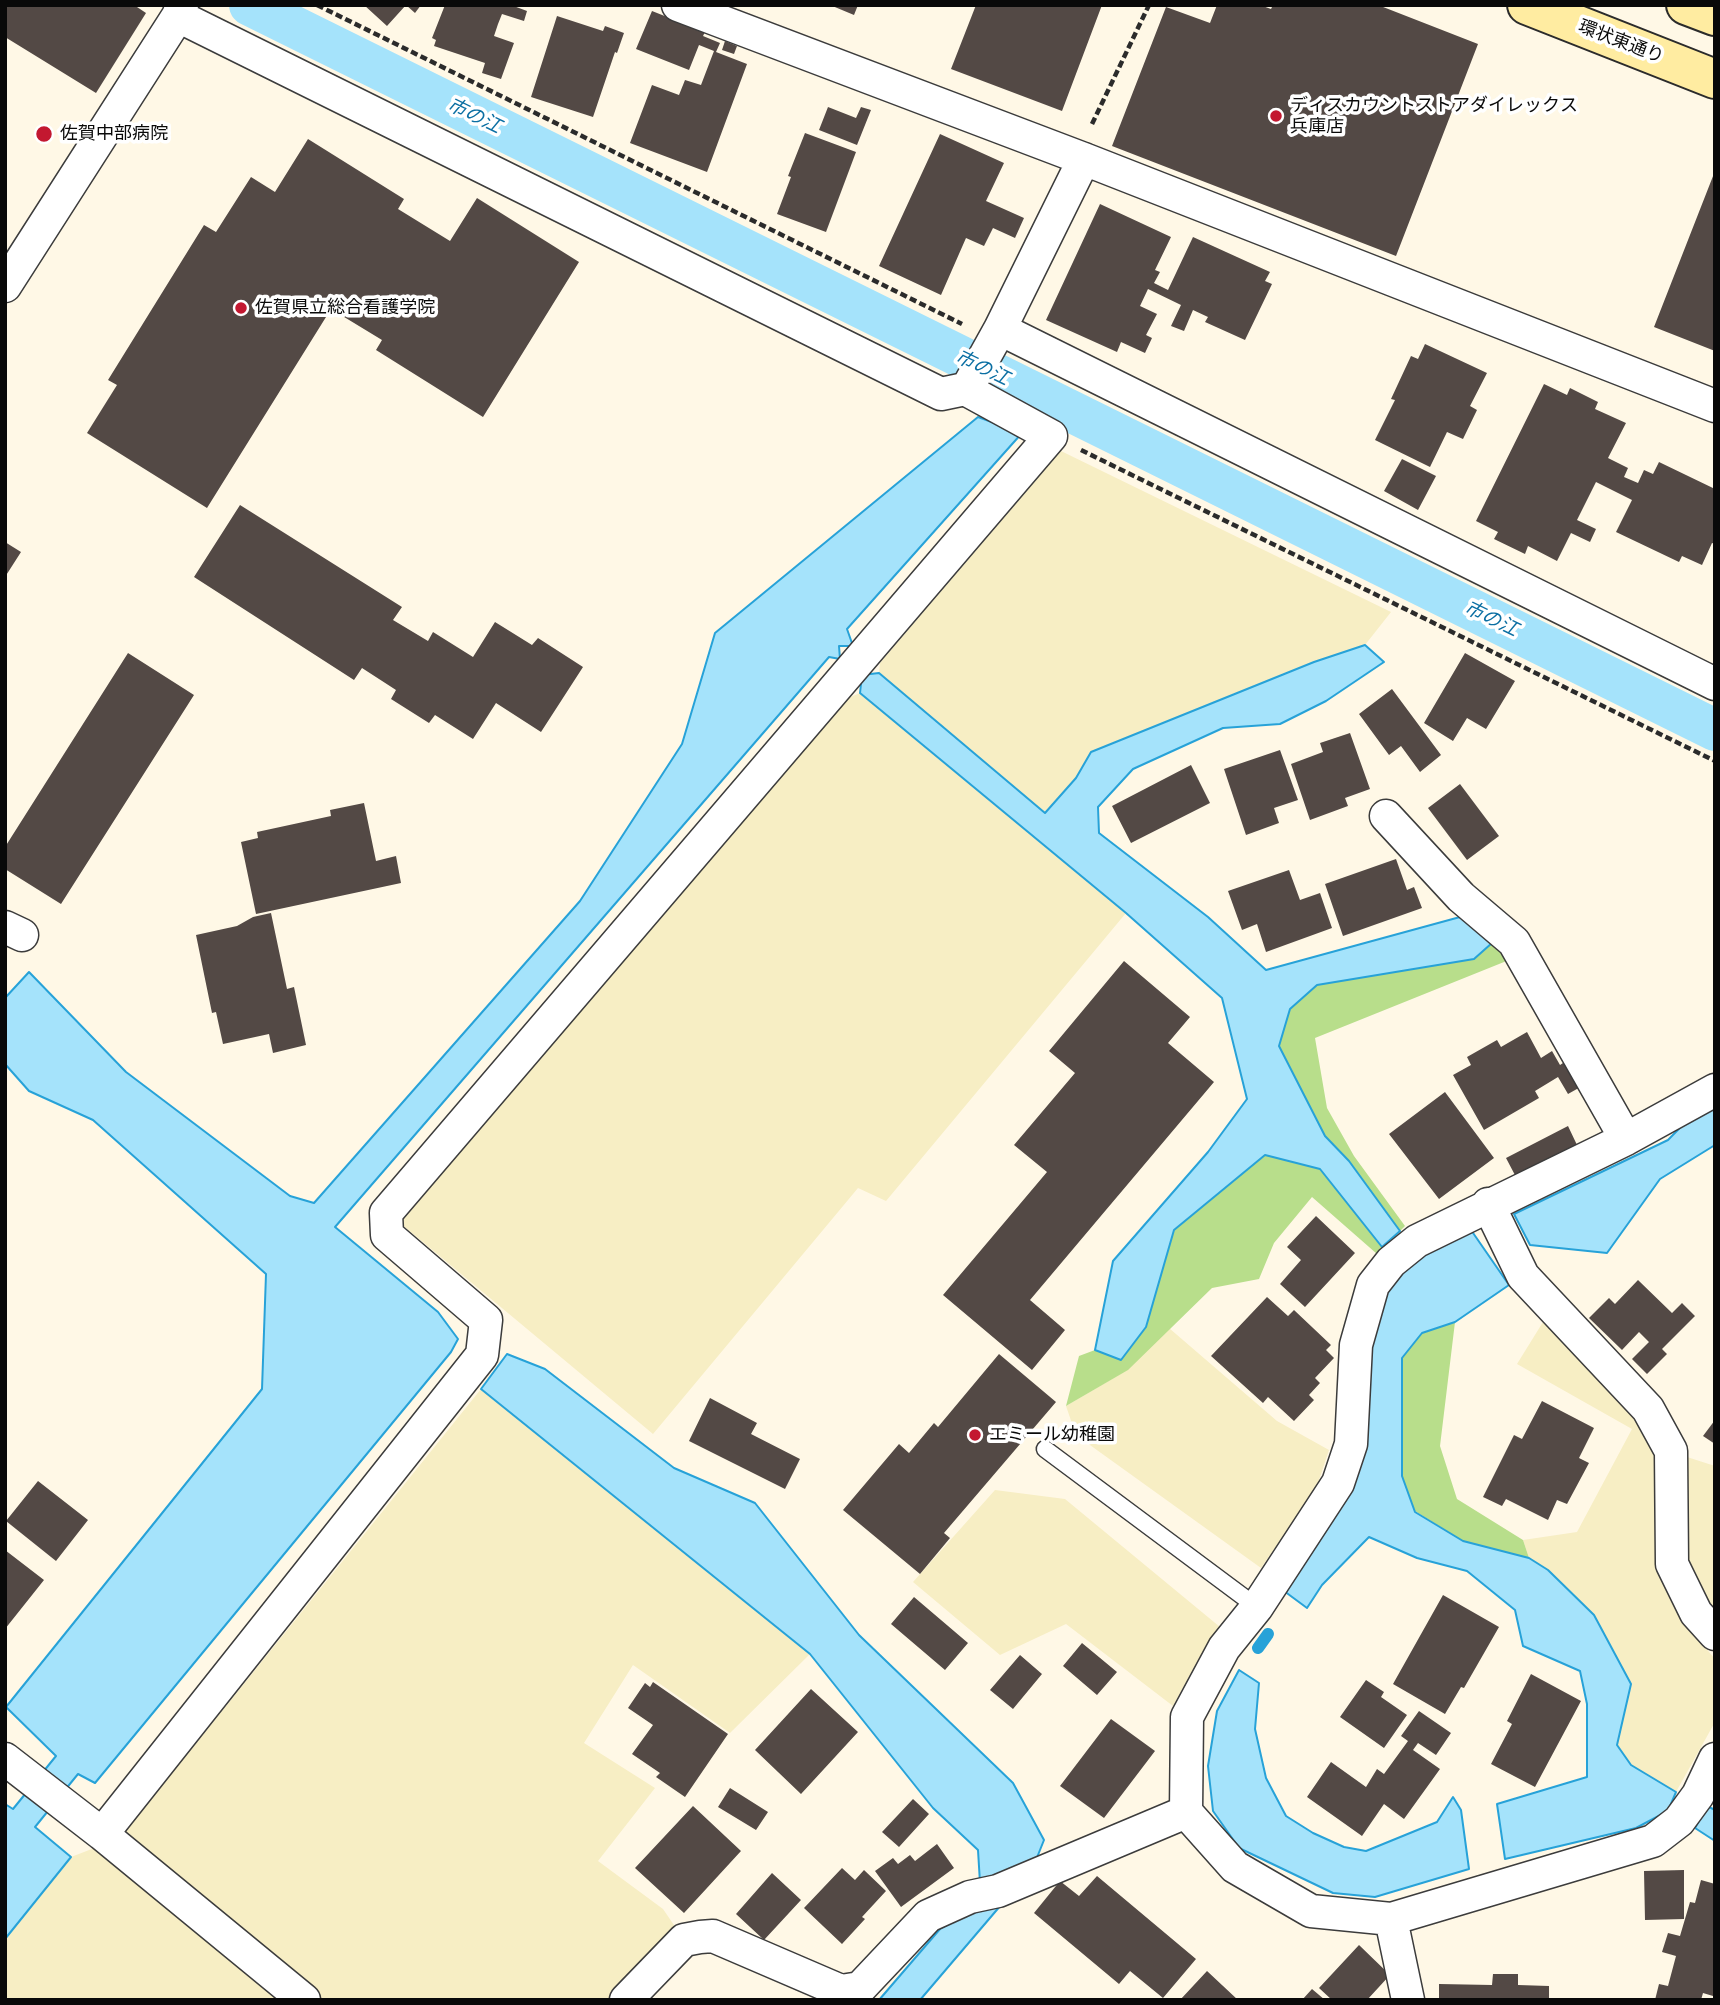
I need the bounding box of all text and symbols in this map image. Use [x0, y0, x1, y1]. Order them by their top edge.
street label: 環状東通り [1575, 16, 1667, 68]
water label: 市の江 [443, 93, 505, 139]
place label: ディスカウントストアダイレックス 兵庫店 [1290, 95, 1578, 138]
marker: ディスカウントストアダイレックス 兵庫店 [1268, 108, 1284, 124]
place label: 佐賀中部病院 [60, 123, 168, 145]
marker: 佐賀中部病院 [34, 124, 54, 144]
place label: 佐賀県立総合看護学院 [255, 297, 435, 319]
marker: 佐賀県立総合看護学院 [233, 300, 249, 316]
water label: 市の江 [951, 345, 1013, 391]
water label: 市の江 [1460, 596, 1522, 642]
place label: エミール幼稚園 [989, 1424, 1115, 1446]
marker: エミール幼稚園 [967, 1427, 983, 1443]

